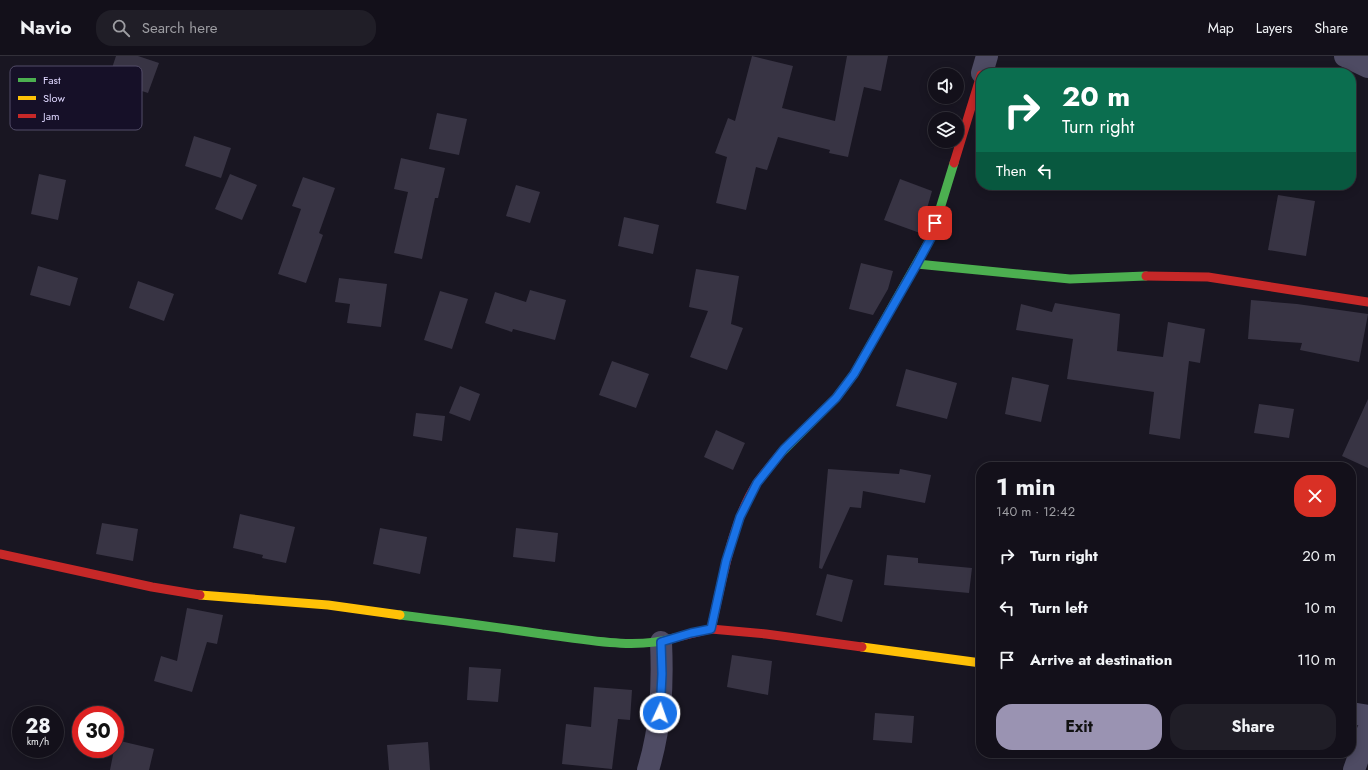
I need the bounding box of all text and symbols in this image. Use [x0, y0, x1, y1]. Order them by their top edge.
search box [96, 10, 376, 46]
text: Navio [20, 14, 72, 41]
icon: search [110, 17, 132, 39]
text: Search here [142, 17, 218, 39]
text: Map [1208, 18, 1234, 38]
text: Layers [1256, 18, 1292, 38]
text: Share [1314, 18, 1348, 38]
legend [10, 66, 142, 130]
map controls [928, 68, 964, 148]
button: sound [928, 68, 964, 104]
text: Fast [43, 72, 61, 88]
text: 20 m [1062, 76, 1130, 117]
icon: right [996, 84, 1048, 136]
text: Slow [43, 90, 65, 106]
text: Jam [41, 108, 60, 124]
button: layers [928, 112, 964, 148]
text: Turn right [1062, 114, 1134, 140]
text: Then [996, 160, 1026, 182]
icon: left [1034, 160, 1056, 182]
pin [918, 206, 952, 240]
icon: arrive [924, 212, 946, 234]
text: 1 min [996, 469, 1056, 504]
button: close [1294, 475, 1336, 517]
text: 140 m · 12:42 [996, 502, 1075, 521]
icon: right [996, 545, 1018, 567]
text: Turn right [1030, 545, 1098, 567]
text: 20 m [1302, 545, 1336, 567]
icon: left [996, 597, 1018, 619]
text: Turn left [1030, 597, 1088, 619]
text: 10 m [1304, 597, 1336, 619]
icon: arrive [996, 649, 1018, 671]
text: Arrive at destination [1030, 649, 1172, 671]
text: 110 m [1297, 649, 1336, 671]
position arrow [639, 692, 681, 734]
button: Exit [996, 704, 1162, 750]
button: Share [1170, 704, 1336, 750]
speed limit sign: 30 [72, 706, 124, 758]
text: 28 [25, 712, 51, 741]
text: km/h [27, 734, 49, 749]

